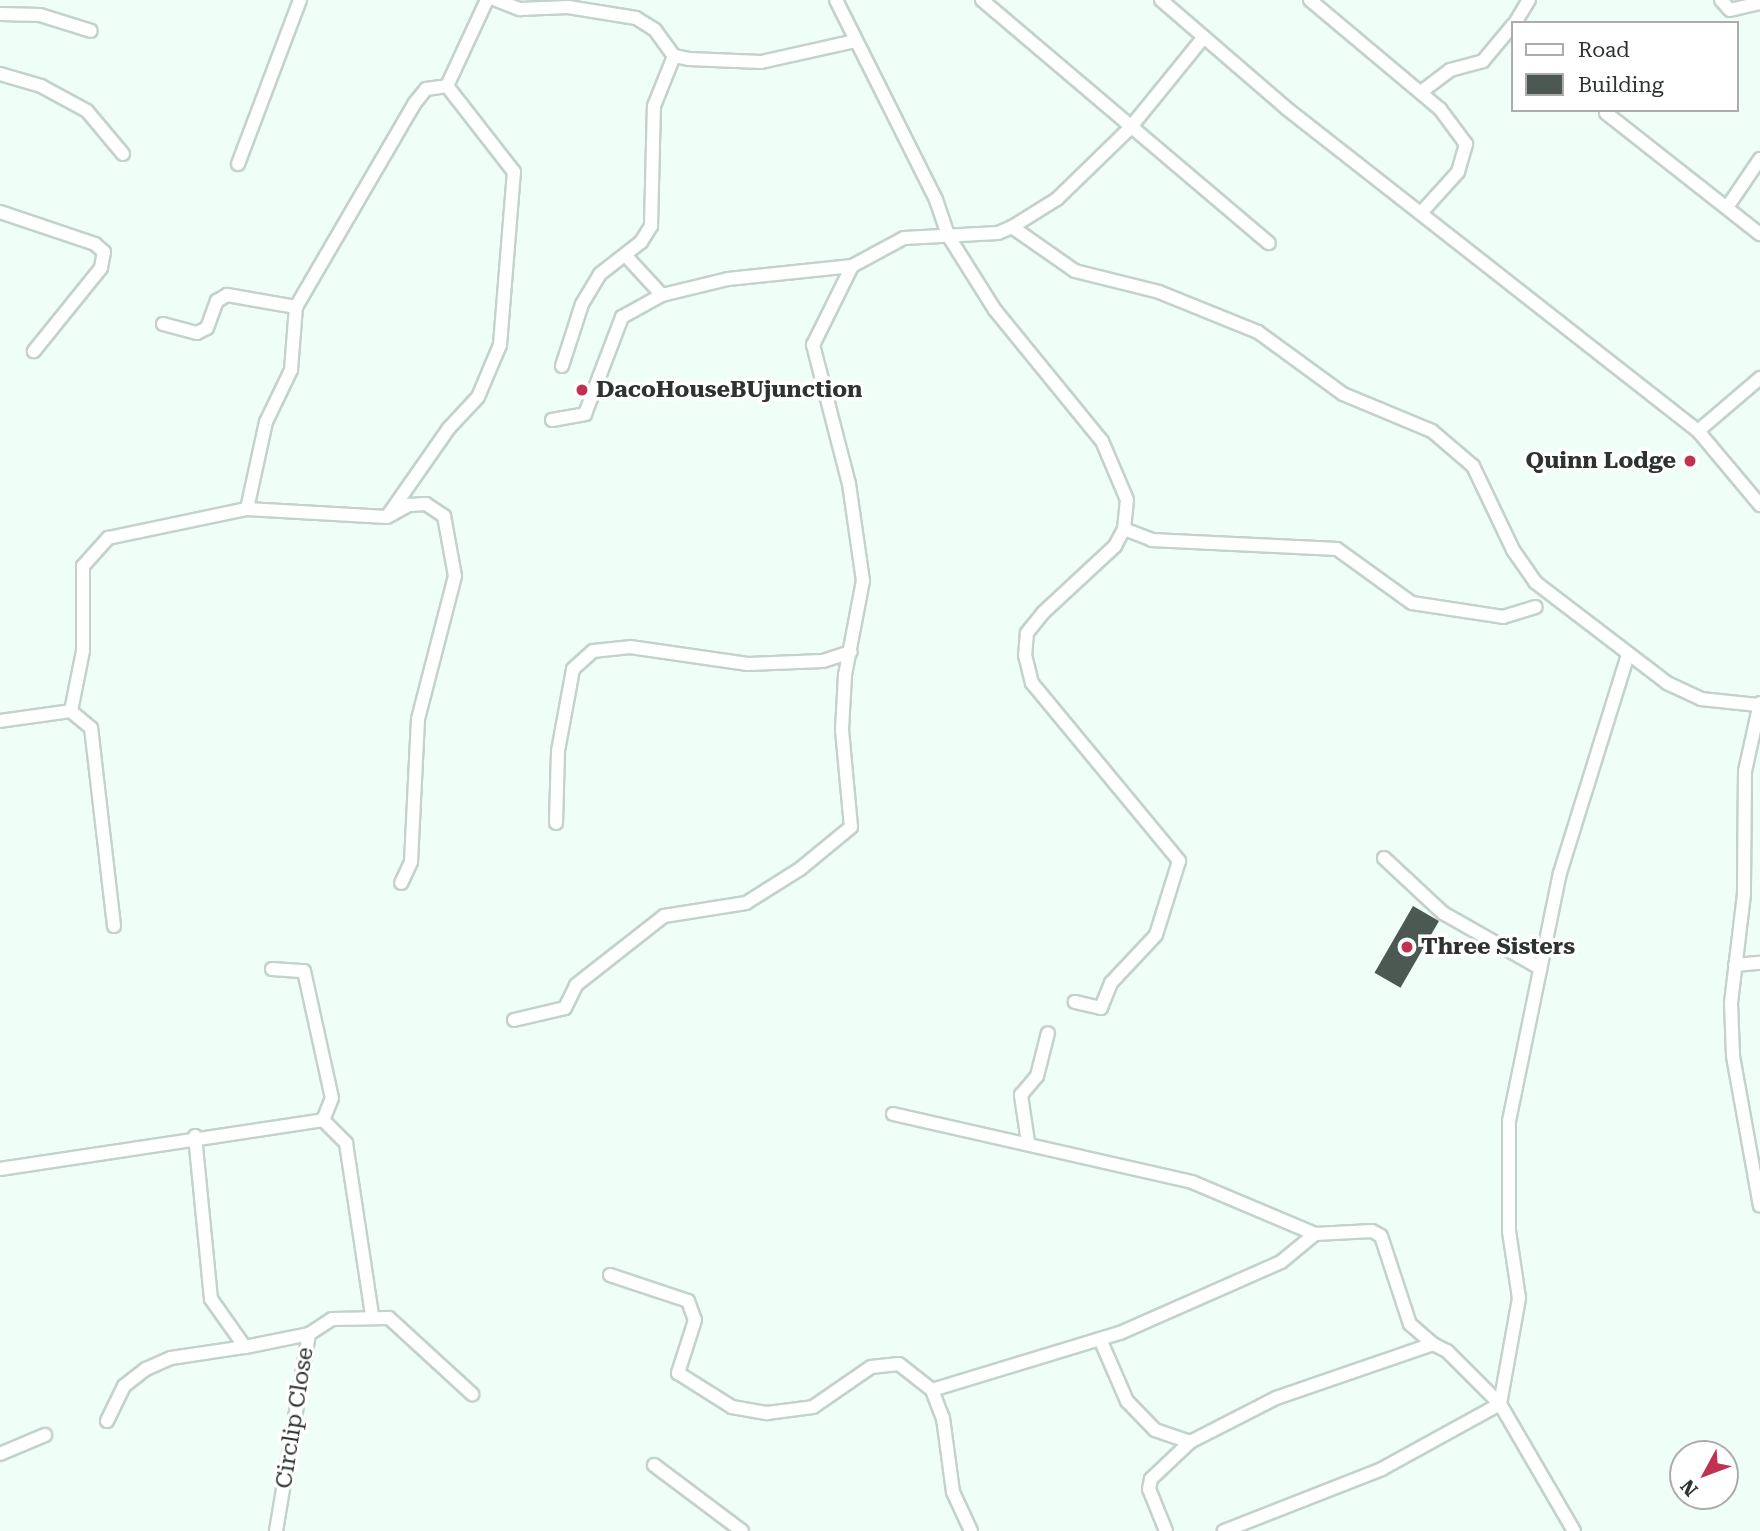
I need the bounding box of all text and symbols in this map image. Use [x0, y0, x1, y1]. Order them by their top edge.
legend [1512, 21, 1739, 112]
text: Road [1578, 38, 1630, 62]
text: Building [1578, 73, 1664, 97]
place label: DacoHouseBUjunction [596, 376, 862, 404]
marker: DacoHouseBUjunction [574, 382, 590, 398]
place label: Quinn Lodge [1526, 447, 1676, 475]
marker: Quinn Lodge [1682, 453, 1698, 469]
place label: Three Sisters [1421, 933, 1575, 961]
marker: Three Sisters [1399, 939, 1415, 955]
street label: Circlip Close [270, 1345, 320, 1491]
north arrow [1669, 1440, 1739, 1510]
text: N [1676, 1475, 1703, 1501]

